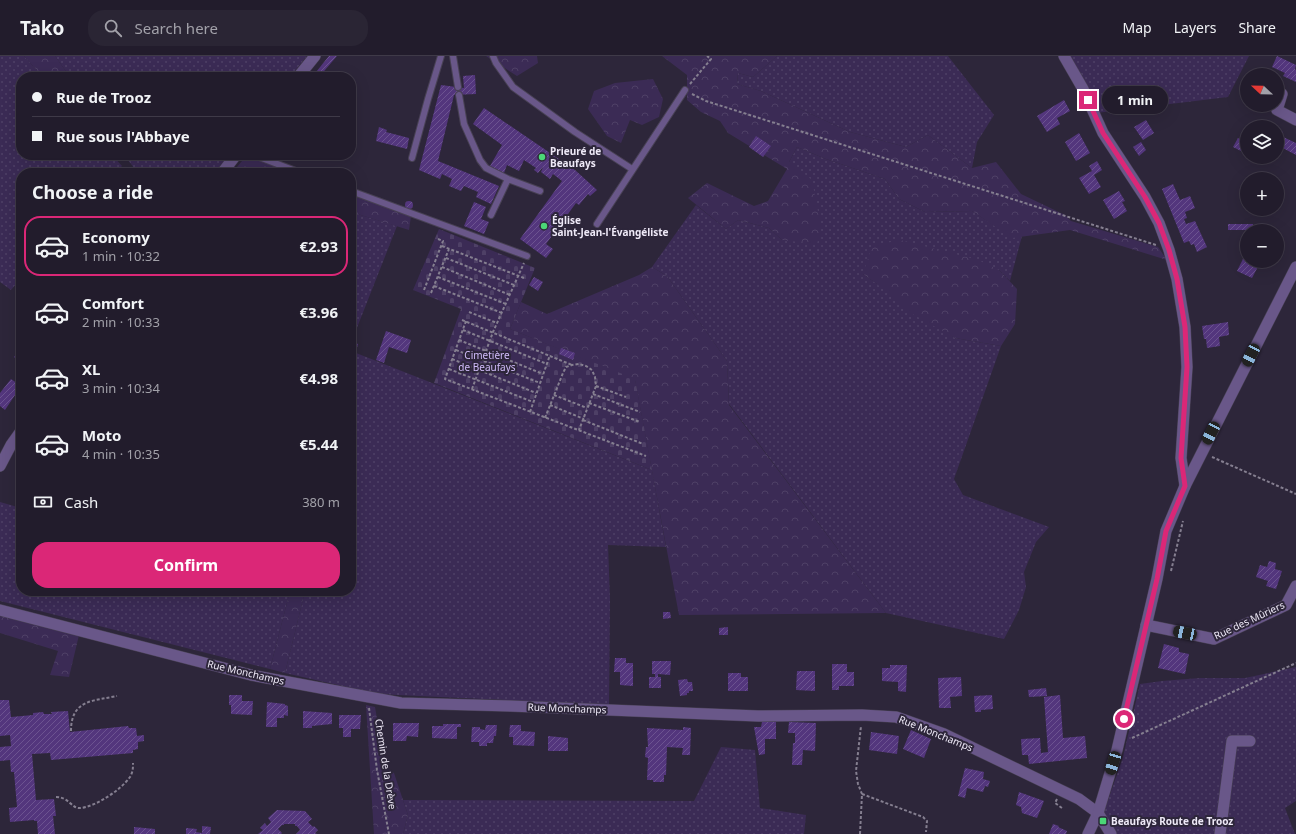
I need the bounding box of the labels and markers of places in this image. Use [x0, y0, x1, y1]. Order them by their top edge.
place label: Prieuré de Beaufays [550, 144, 601, 170]
marker: Prieuré de Beaufays [537, 152, 547, 162]
place label: Église Saint-Jean-l'Évangéliste [552, 213, 669, 239]
marker: Église Saint-Jean-l'Évangéliste [539, 221, 549, 231]
place label: Beaufays Route de Trooz [1111, 814, 1233, 828]
marker: Beaufays Route de Trooz [1098, 816, 1108, 826]

